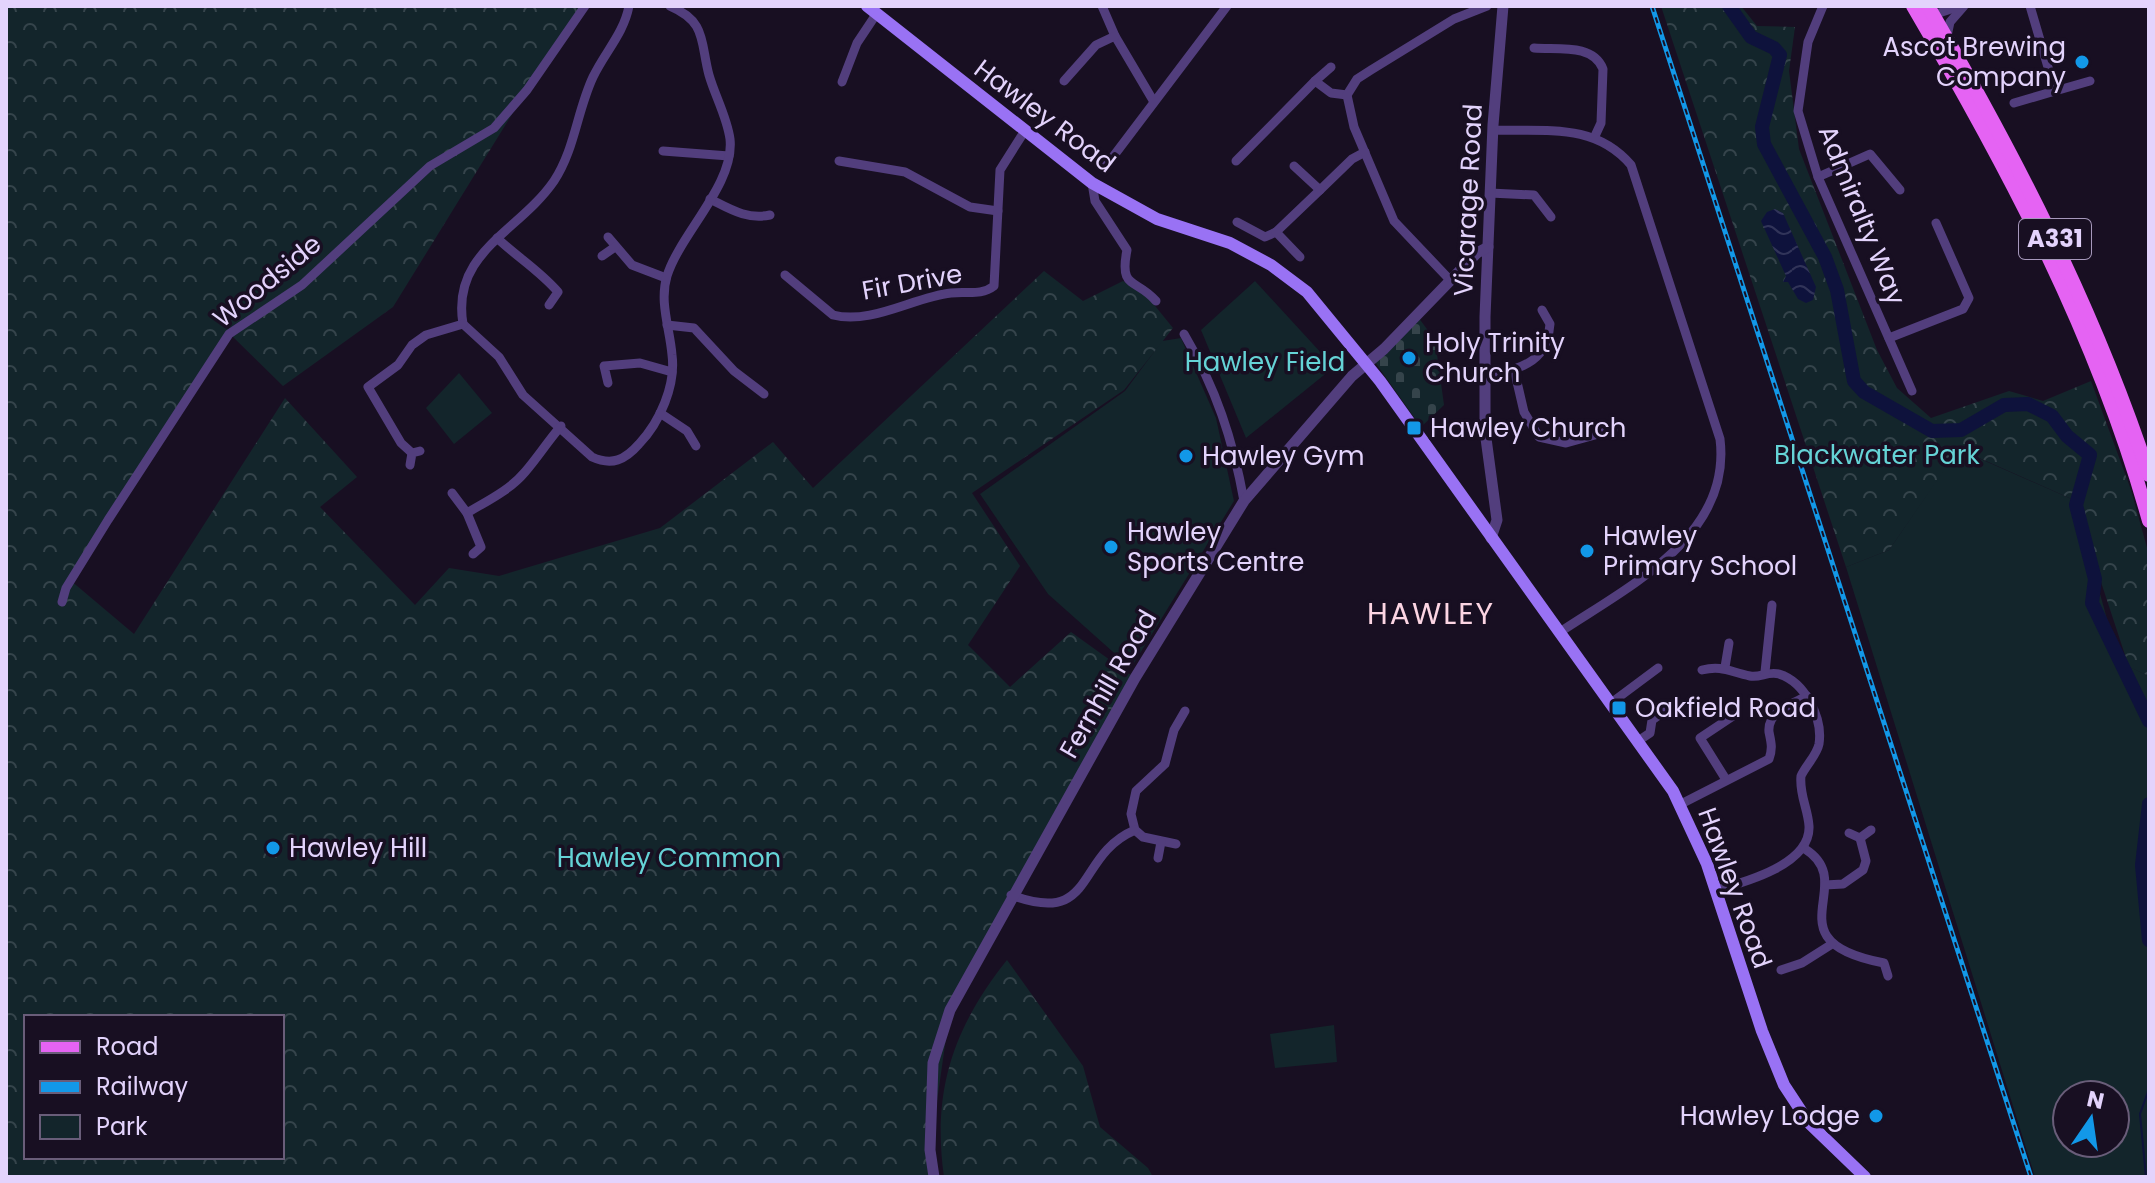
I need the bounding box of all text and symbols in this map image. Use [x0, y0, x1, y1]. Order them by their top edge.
place label: Ascot Brewing Company [1882, 29, 2066, 95]
street label: Hawley Road [967, 51, 1123, 181]
marker: Ascot Brewing Company [2073, 53, 2091, 71]
street label: Vicarage Road [1445, 103, 1491, 297]
street label: Admiralty Way [1810, 120, 1915, 310]
road number: A331 [2019, 219, 2091, 259]
street label: Woodside [205, 226, 329, 336]
street label: Fir Drive [859, 255, 965, 309]
place label: Holy Trinity Church [1425, 325, 1565, 391]
park label: Hawley Field [1185, 344, 1345, 380]
marker: Holy Trinity Church [1400, 349, 1418, 367]
place label: Hawley Church [1430, 410, 1626, 446]
marker: Hawley Church [1405, 419, 1423, 437]
park label: Blackwater Park [1774, 437, 1981, 473]
place label: Hawley Gym [1202, 438, 1365, 474]
marker: Hawley Gym [1177, 447, 1195, 465]
place label: Hawley Sports Centre [1127, 514, 1304, 580]
place label: Hawley Primary School [1603, 518, 1797, 584]
marker: Hawley Sports Centre [1102, 538, 1120, 556]
marker: Hawley Primary School [1578, 542, 1596, 560]
district label: HAWLEY [1367, 592, 1495, 635]
street label: Fernhill Road [1051, 603, 1165, 765]
place label: Oakfield Road [1635, 690, 1816, 726]
marker: Oakfield Road [1610, 699, 1628, 717]
street label: Hawley Road [1689, 803, 1781, 973]
place label: Hawley Hill [289, 830, 427, 866]
marker: Hawley Hill [264, 839, 282, 857]
park label: Hawley Common [557, 840, 781, 876]
legend [24, 1015, 284, 1159]
text: Road [96, 1030, 158, 1063]
text: Railway [96, 1070, 189, 1103]
north arrow [2051, 1079, 2131, 1159]
text: N [2084, 1083, 2107, 1117]
place label: Hawley Lodge [1680, 1098, 1860, 1134]
marker: Hawley Lodge [1867, 1107, 1885, 1125]
text: Park [96, 1110, 148, 1143]

